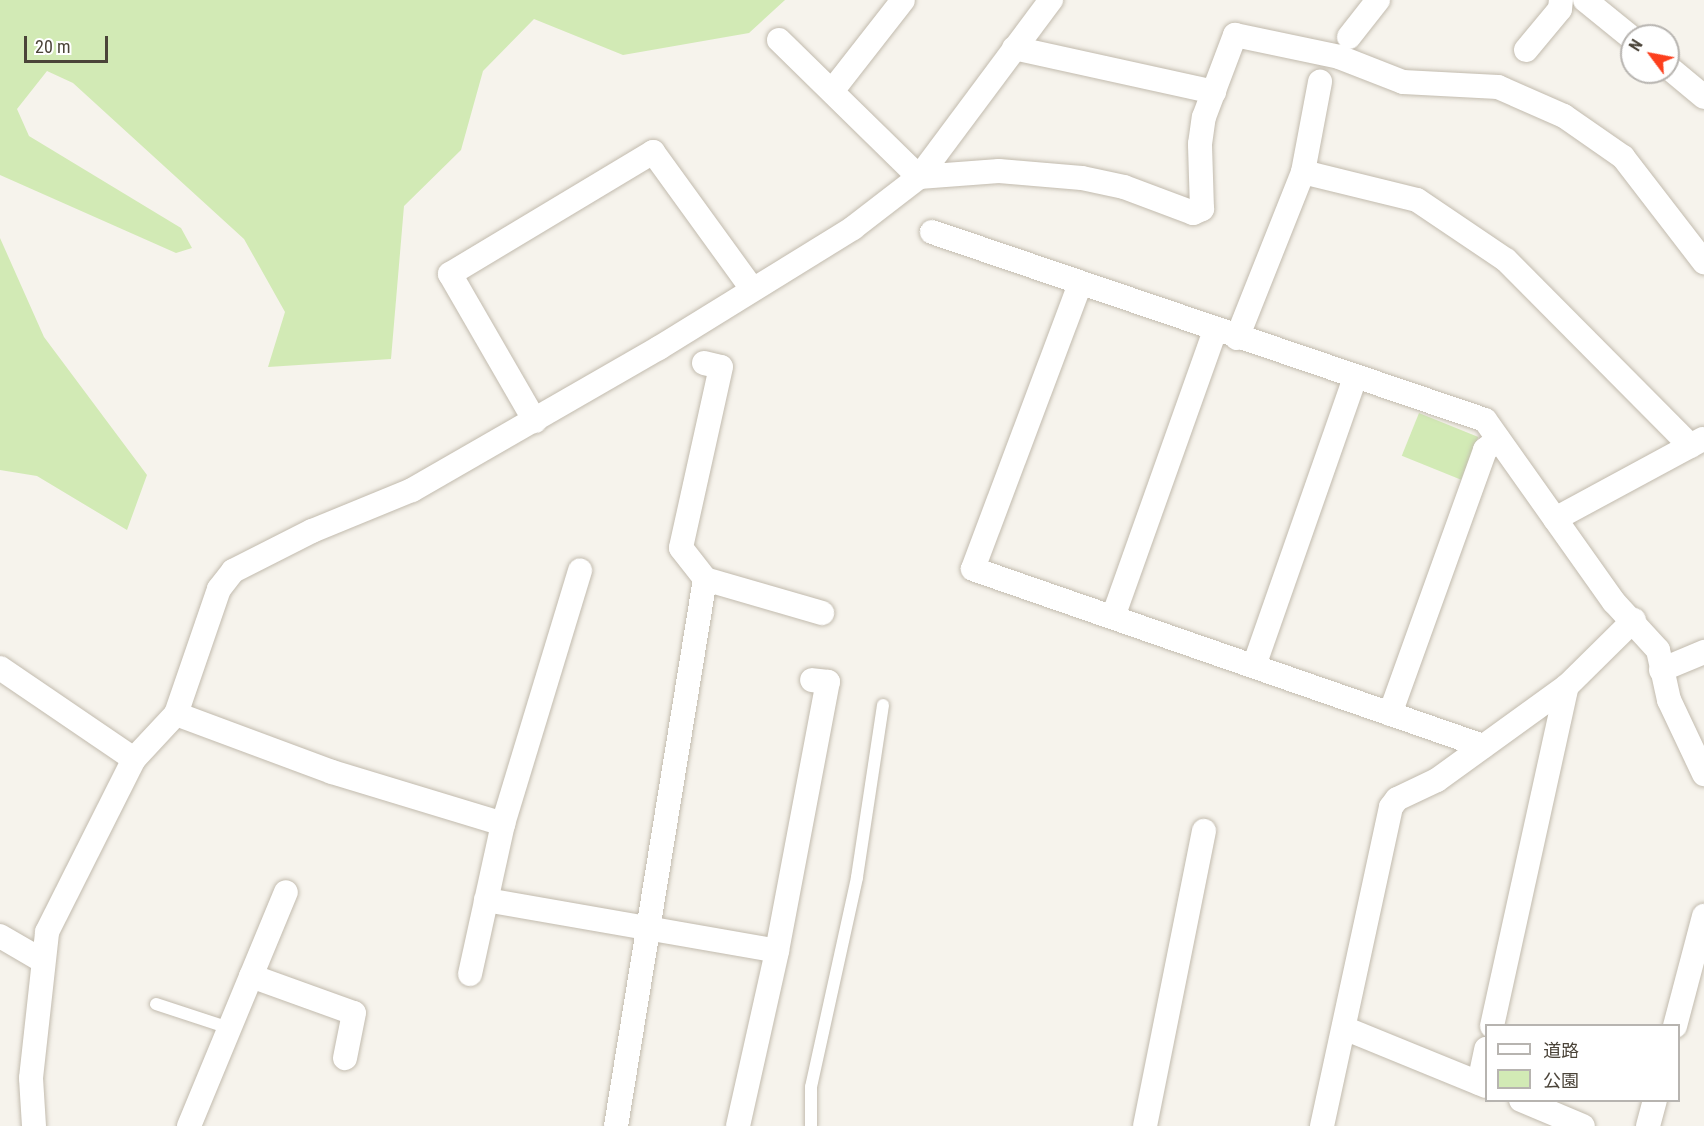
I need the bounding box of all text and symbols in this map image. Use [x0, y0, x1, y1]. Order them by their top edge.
scale bar [27, 24, 111, 62]
north arrow [1620, 24, 1680, 84]
text: 20 m [35, 36, 70, 57]
text: N [1625, 36, 1647, 54]
legend [1485, 1024, 1680, 1102]
text: 道路 [1543, 1040, 1579, 1061]
text: 公園 [1543, 1070, 1579, 1091]

